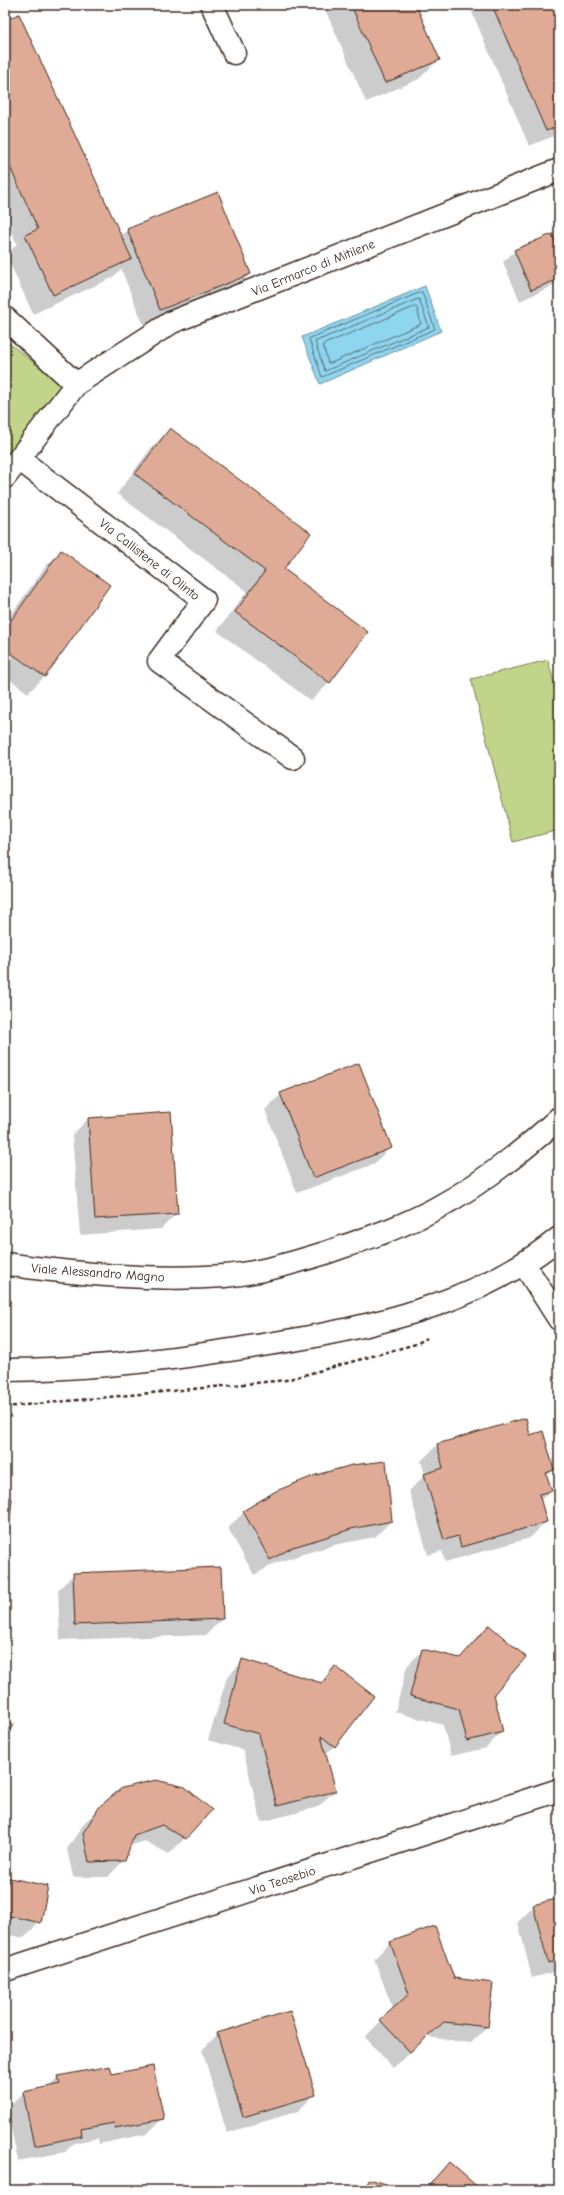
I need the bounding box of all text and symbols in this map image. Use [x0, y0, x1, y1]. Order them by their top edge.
street label: Via Ermarco di Mitilene [249, 236, 377, 299]
street label: Via Callistene di Olinto [96, 516, 203, 603]
street label: Viale Alessandro Magno [31, 1260, 165, 1285]
street label: Via Teosebio [247, 1863, 317, 1898]

